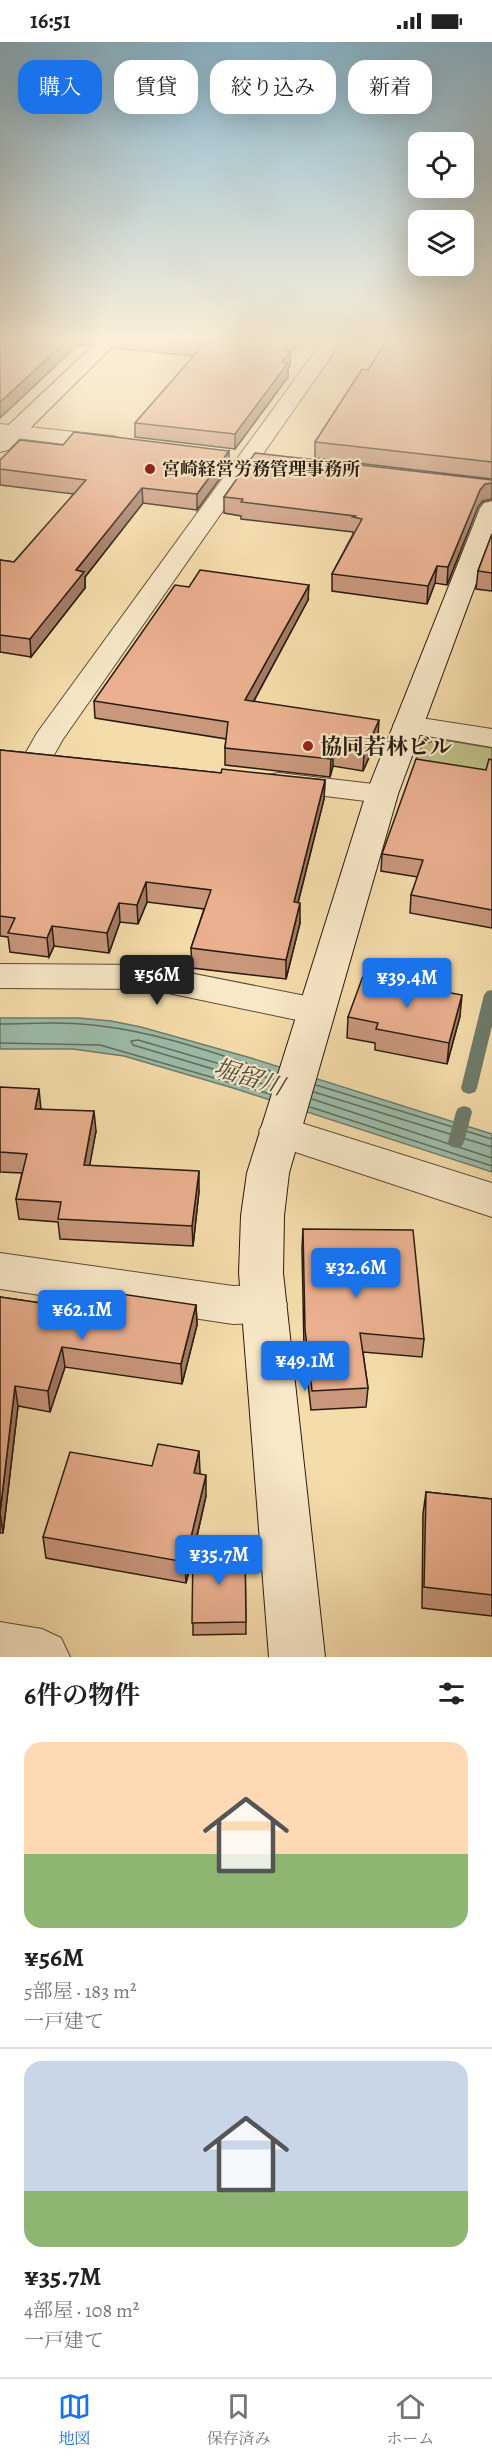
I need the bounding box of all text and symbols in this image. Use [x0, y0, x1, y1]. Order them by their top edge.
text: 16:51 [30, 6, 71, 36]
chip: 購入 [18, 60, 102, 114]
chip: 賃貸 [114, 60, 198, 114]
chip: 絞り込み [210, 60, 336, 114]
chip: 新着 [348, 60, 432, 114]
map controls [408, 132, 474, 276]
button: locate [408, 132, 474, 198]
button: layers [408, 210, 474, 276]
place label: 宮崎経営労務管理事務所 [162, 457, 360, 481]
marker: 宮崎経営労務管理事務所 [143, 462, 157, 476]
place label: 協同若林ビル [320, 732, 452, 762]
marker: 協同若林ビル [301, 739, 315, 753]
pin: ¥56M [121, 955, 193, 1006]
pin: ¥39.4M [358, 958, 456, 1009]
text: ¥56M [134, 961, 180, 988]
text: ¥39.4M [376, 964, 438, 991]
water label: 堀留川 [210, 1051, 291, 1104]
pin: ¥32.6M [307, 1248, 405, 1299]
text: ¥32.6M [325, 1254, 387, 1281]
pin: ¥62.1M [33, 1290, 131, 1341]
text: ¥62.1M [52, 1296, 112, 1323]
pin: ¥49.1M [256, 1341, 354, 1392]
text: ¥49.1M [275, 1347, 335, 1374]
pin: ¥35.7M [170, 1535, 268, 1586]
text: ¥35.7M [189, 1541, 249, 1568]
icon: filters [435, 1677, 468, 1710]
text: 6件の物件 [24, 1678, 140, 1713]
icon: home [192, 1781, 300, 1889]
text: ¥56M [24, 1940, 84, 1975]
text: 5部屋 · 183 m² [24, 1978, 137, 2005]
text: 一戸建て [24, 2008, 104, 2035]
icon: home [192, 2100, 300, 2208]
text: ¥35.7M [24, 2259, 101, 2294]
text: 4部屋 · 108 m² [24, 2297, 139, 2324]
text: 一戸建て [24, 2327, 104, 2354]
tab: 地図 [58, 2390, 91, 2450]
tab: 保存済み [206, 2390, 271, 2450]
tab: ホーム [386, 2390, 434, 2450]

